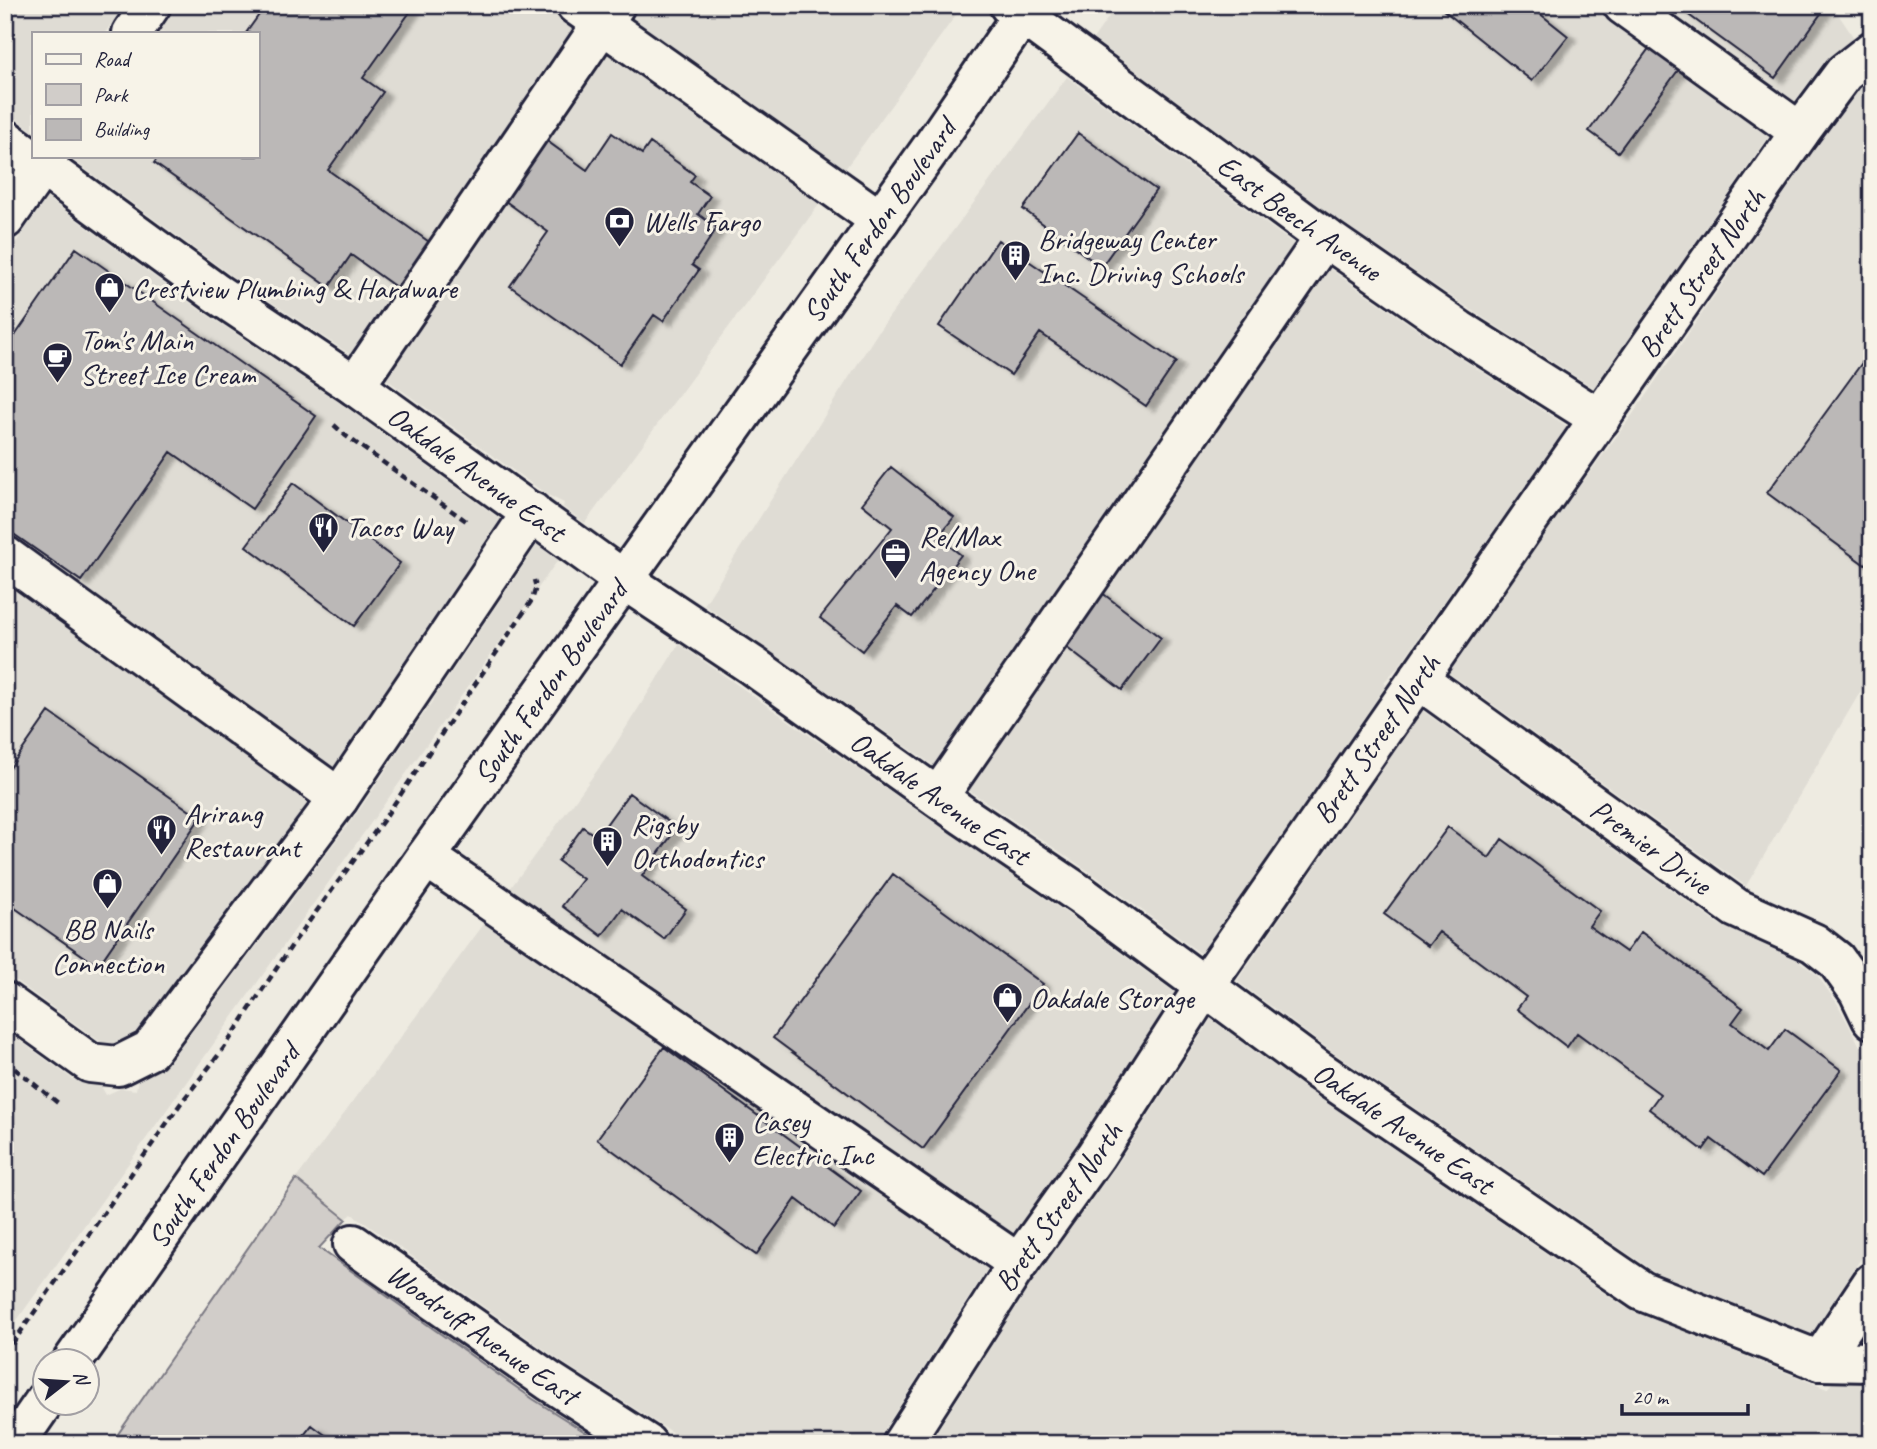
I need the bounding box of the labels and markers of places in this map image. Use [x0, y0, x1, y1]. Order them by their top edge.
place label: Wells Fargo [643, 202, 761, 240]
bank icon: Wells Fargo [603, 204, 637, 248]
place label: Bridgeway Center Inc. Driving Schools [1038, 220, 1246, 292]
building icon: Bridgeway Center Inc. Driving Schools [998, 239, 1032, 283]
place label: Crestview Plumbing & Hardware [132, 269, 459, 307]
shop icon: Crestview Plumbing & Hardware [92, 271, 126, 315]
place label: Tom's Main Street Ice Cream [80, 321, 257, 393]
cafe icon: Tom's Main Street Ice Cream [40, 340, 74, 384]
place label: Tacos Way [346, 508, 456, 546]
restaurant icon: Tacos Way [306, 510, 340, 554]
place label: Re/Max Agency One [919, 517, 1037, 589]
office icon: Re/Max Agency One [879, 536, 913, 580]
place label: Arirang Restaurant [184, 794, 303, 866]
place label: Rigsby Orthodontics [631, 805, 766, 877]
restaurant icon: Arirang Restaurant [144, 813, 178, 857]
building icon: Rigsby Orthodontics [591, 824, 625, 868]
shop icon: BB Nails Connection [91, 866, 125, 910]
place label: BB Nails Connection [52, 910, 165, 982]
place label: Oakdale Storage [1030, 979, 1196, 1017]
shop icon: Oakdale Storage [990, 981, 1024, 1025]
place label: Casey Electric Inc [752, 1102, 875, 1174]
building icon: Casey Electric Inc [712, 1121, 746, 1165]

